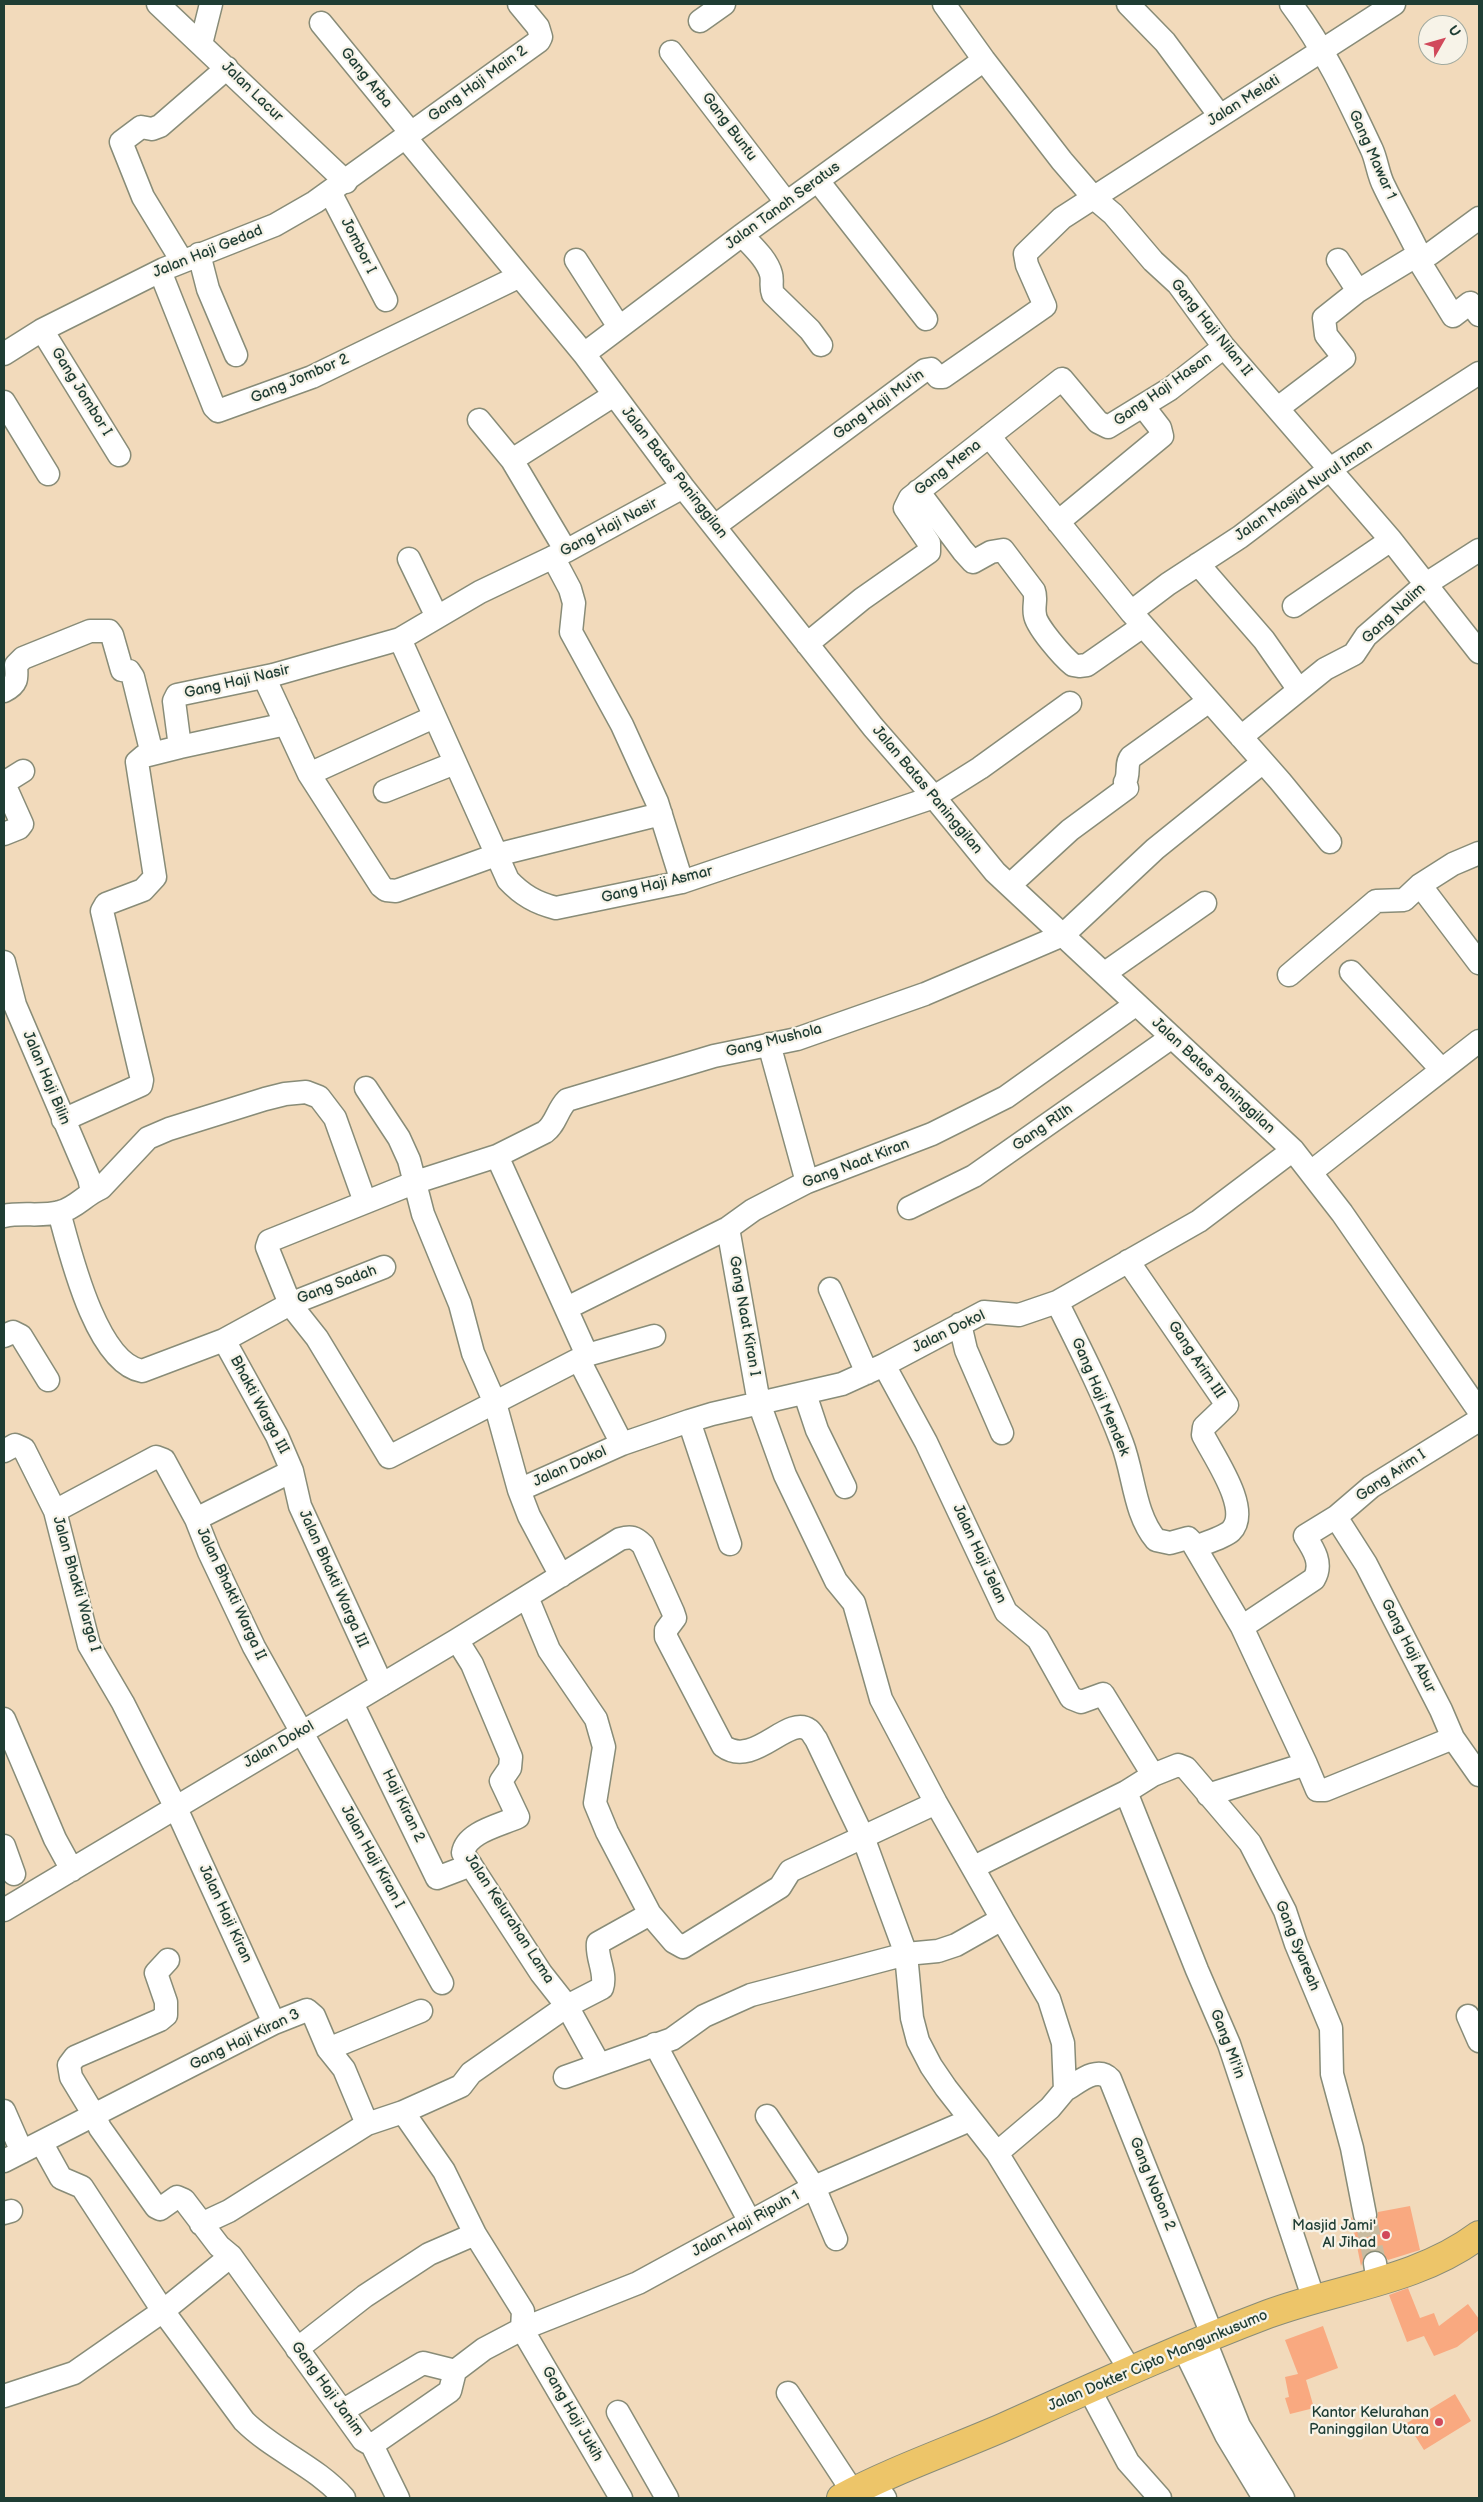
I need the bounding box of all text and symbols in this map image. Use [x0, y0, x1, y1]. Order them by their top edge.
north arrow [1418, 15, 1468, 65]
text: U [1445, 22, 1464, 40]
street label: Gang Haji Main 2 [425, 42, 531, 126]
street label: Gang Arba [336, 44, 396, 112]
street label: Jalan Lacur [217, 58, 287, 126]
street label: Jalan Melati [1204, 72, 1284, 130]
street label: Gang Buntu [697, 89, 761, 165]
street label: Gang Mawar 1 [1344, 107, 1400, 203]
street label: Jalan Tanah Seratus [722, 158, 844, 254]
street label: Jombor I [336, 215, 380, 277]
street label: Jalan Haji Gedad [151, 222, 265, 282]
street label: Gang Haji Nilan II [1166, 276, 1256, 380]
street label: Gang Jombor I [47, 345, 115, 439]
street label: Gang Jombor 2 [248, 350, 352, 408]
street label: Gang Haji Hasan [1111, 350, 1215, 430]
street label: Gang Haji Mu'in [830, 366, 928, 444]
street label: Jalan Batas Paninggilan [617, 404, 731, 542]
street label: Gang Mena [911, 436, 985, 500]
street label: Jalan Masjid Nurul Iman [1232, 437, 1376, 545]
street label: Gang Haji Nasir [557, 495, 661, 561]
street label: Gang Nalim [1359, 580, 1429, 648]
street label: Gang Haji Nasir [183, 661, 291, 703]
street label: Jalan Batas Paninggilan [868, 722, 986, 858]
street label: Gang Haji Asmar [600, 862, 714, 908]
street label: Jalan Batas Paninggilan [1148, 1014, 1278, 1138]
street label: Gang Mushola [724, 1020, 824, 1062]
street label: Jalan Haji Bilin [18, 1028, 74, 1128]
street label: Gang RIIh [1010, 1101, 1076, 1155]
street label: Gang Naat Kiran [800, 1135, 912, 1193]
street label: Gang Naat Kiran I [725, 1254, 763, 1378]
street label: Gang Sadah [295, 1262, 379, 1308]
street label: Jalan Dokol [910, 1307, 988, 1357]
street label: Gang Arim III [1164, 1318, 1228, 1402]
street label: Gang Haji Mendek [1067, 1335, 1133, 1459]
street label: Bhakti Warga III [226, 1353, 292, 1457]
street label: Jalan Dokol [530, 1443, 610, 1491]
street label: Gang Arim I [1353, 1446, 1429, 1506]
street label: Jalan Haji Jelan [948, 1502, 1010, 1606]
street label: Jalan Bhakti Warga III [294, 1507, 372, 1651]
street label: Jalan Bhakti Warga I [48, 1514, 104, 1654]
street label: Jalan Bhakti Warga II [192, 1525, 270, 1663]
street label: Gang Haji Abur [1377, 1596, 1439, 1696]
street label: Jalan Dokol [241, 1718, 317, 1772]
street label: Haji Kiran 2 [378, 1767, 428, 1845]
street label: Jalan Haji Kiran I [336, 1802, 408, 1912]
street label: Jalan Kelurahan Lama [460, 1851, 558, 1987]
street label: Jalan Haji Kiran [194, 1862, 256, 1966]
street label: Gang Syareah [1271, 1898, 1323, 1994]
street label: Gang Haji Kiran 3 [187, 2006, 303, 2074]
street label: Gang Mi'in [1206, 2007, 1248, 2081]
street label: Gang Nobon 2 [1125, 2135, 1179, 2233]
street label: Jalan Haji Ripuh 1 [689, 2187, 803, 2261]
place label: Masjid Jami' Al Jihad [1292, 2217, 1376, 2252]
marker: Masjid Jami' Al Jihad [1380, 2229, 1392, 2241]
street label: Jalan Dokter Cipto Mangunkusumo [1045, 2306, 1271, 2416]
street label: Gang Haji Janim [287, 2338, 367, 2440]
street label: Gang Haji Jukih [538, 2363, 606, 2465]
place label: Kantor Kelurahan Paninggilan Utara [1309, 2404, 1429, 2439]
marker: Kantor Kelurahan Paninggilan Utara [1433, 2416, 1445, 2428]

